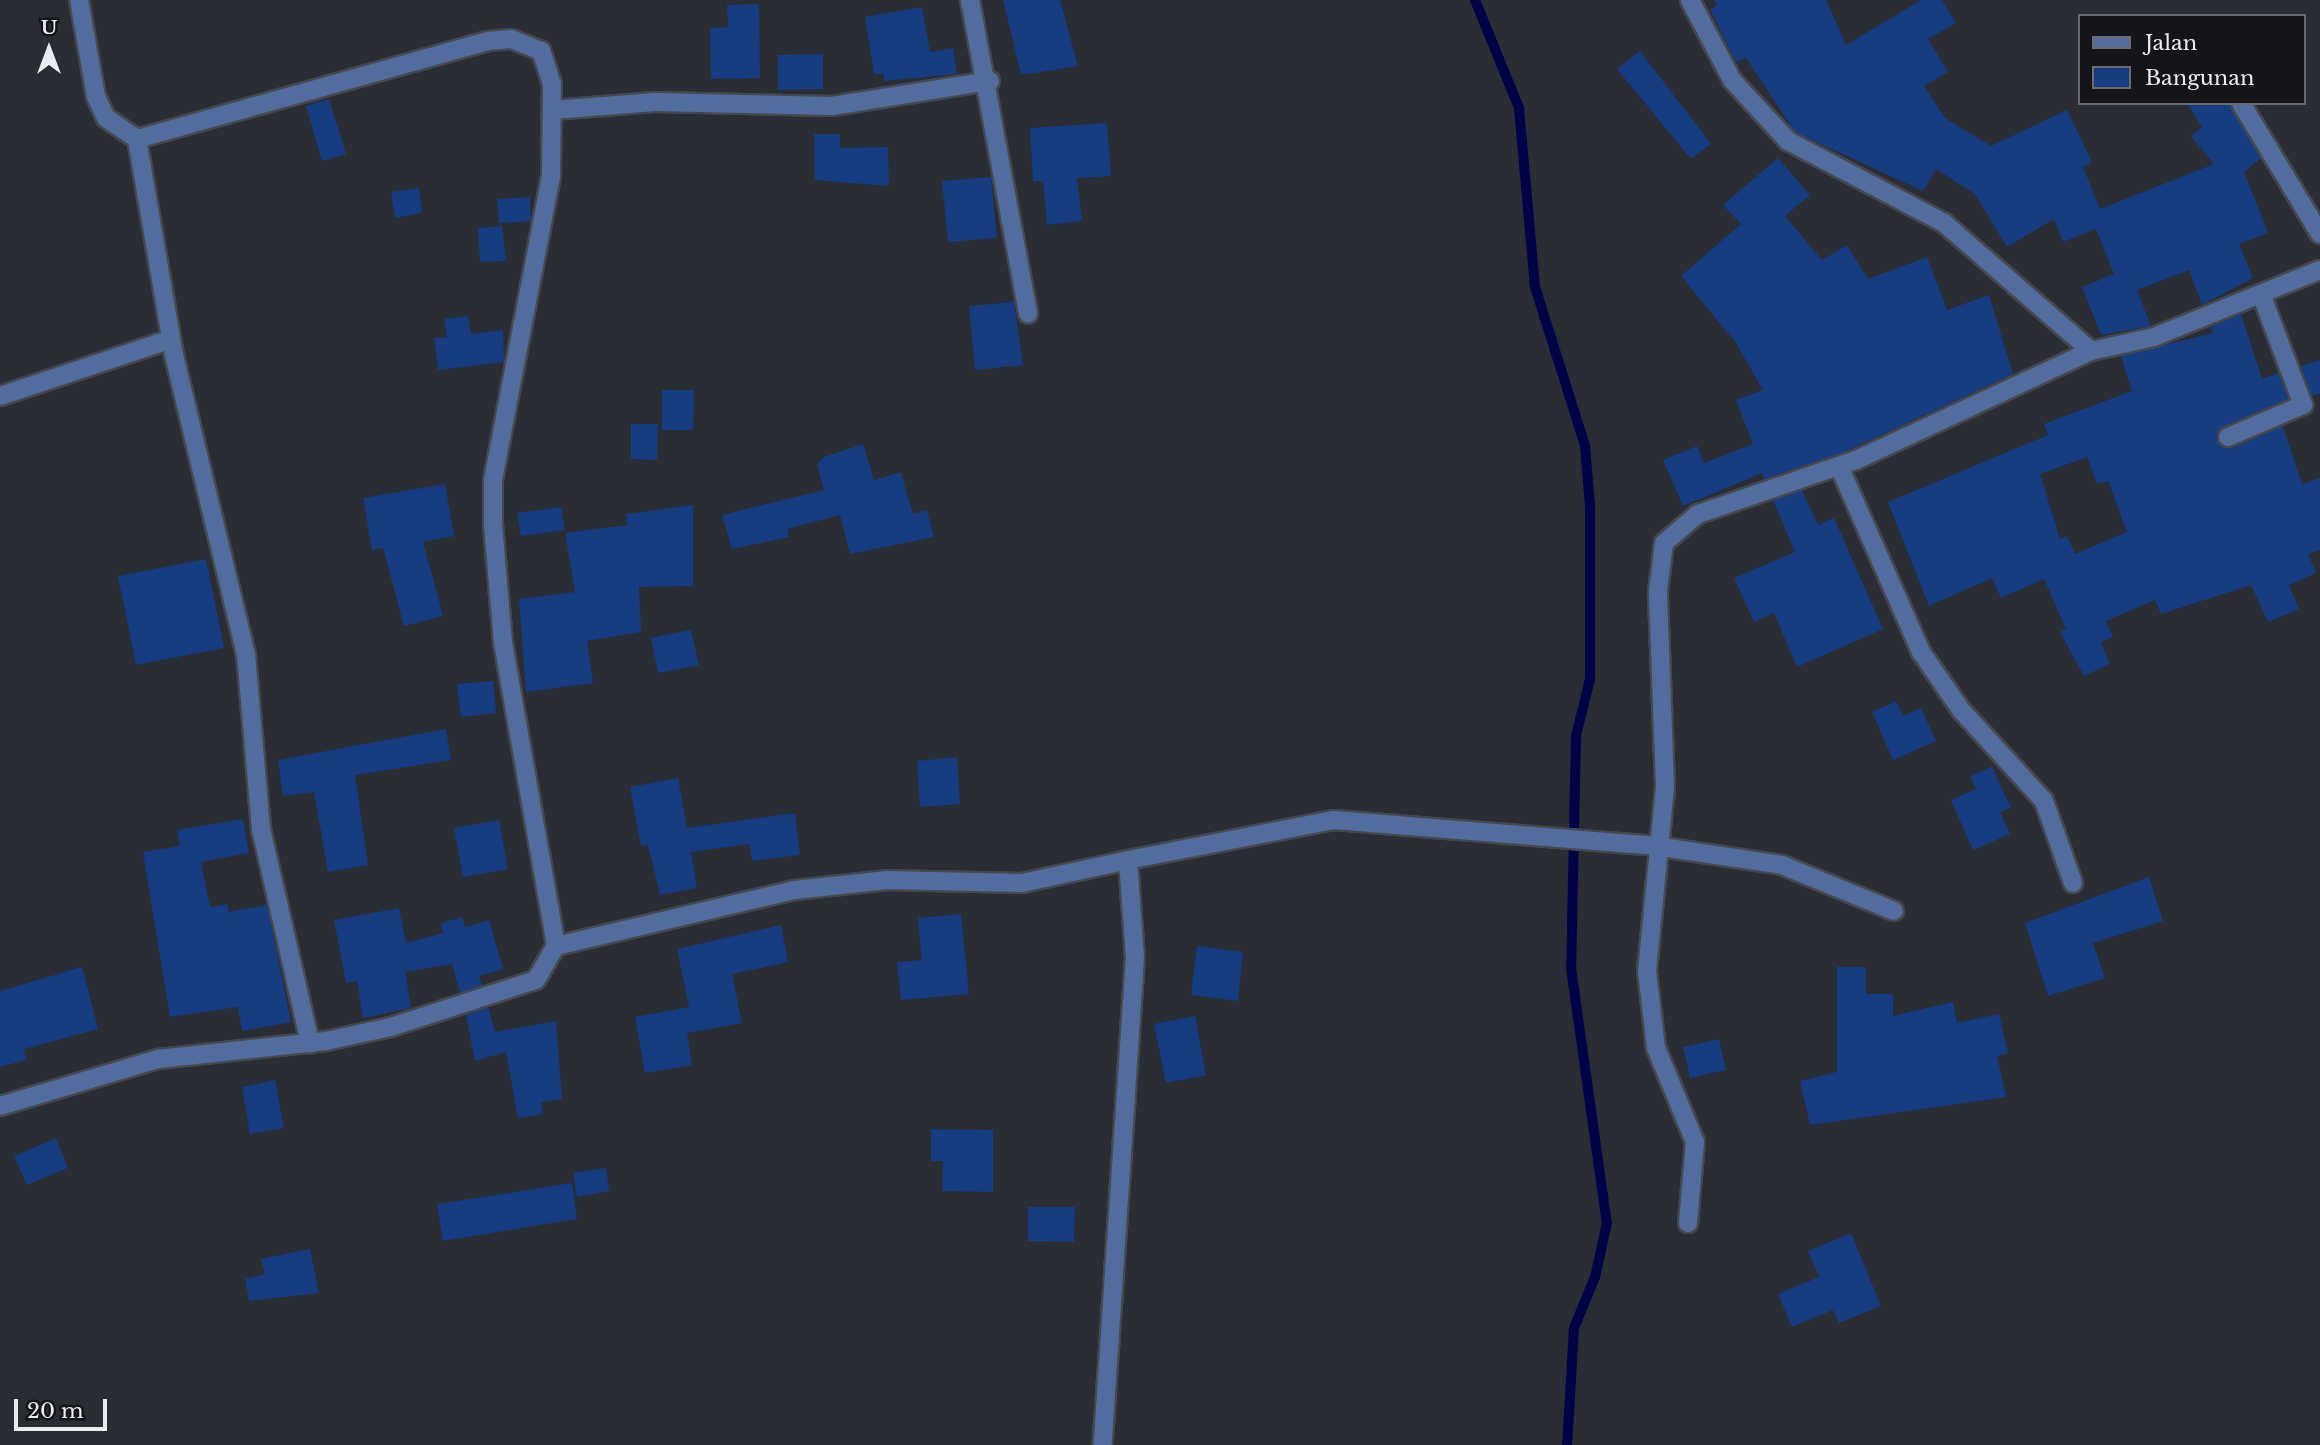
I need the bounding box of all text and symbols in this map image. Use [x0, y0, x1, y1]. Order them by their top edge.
north arrow [14, 14, 84, 84]
legend [2078, 14, 2306, 105]
text: U [41, 16, 57, 39]
text: Jalan [2145, 30, 2197, 56]
text: Bangunan [2145, 65, 2254, 91]
scale bar [18, 1386, 110, 1430]
text: 20 m [27, 1398, 84, 1424]

